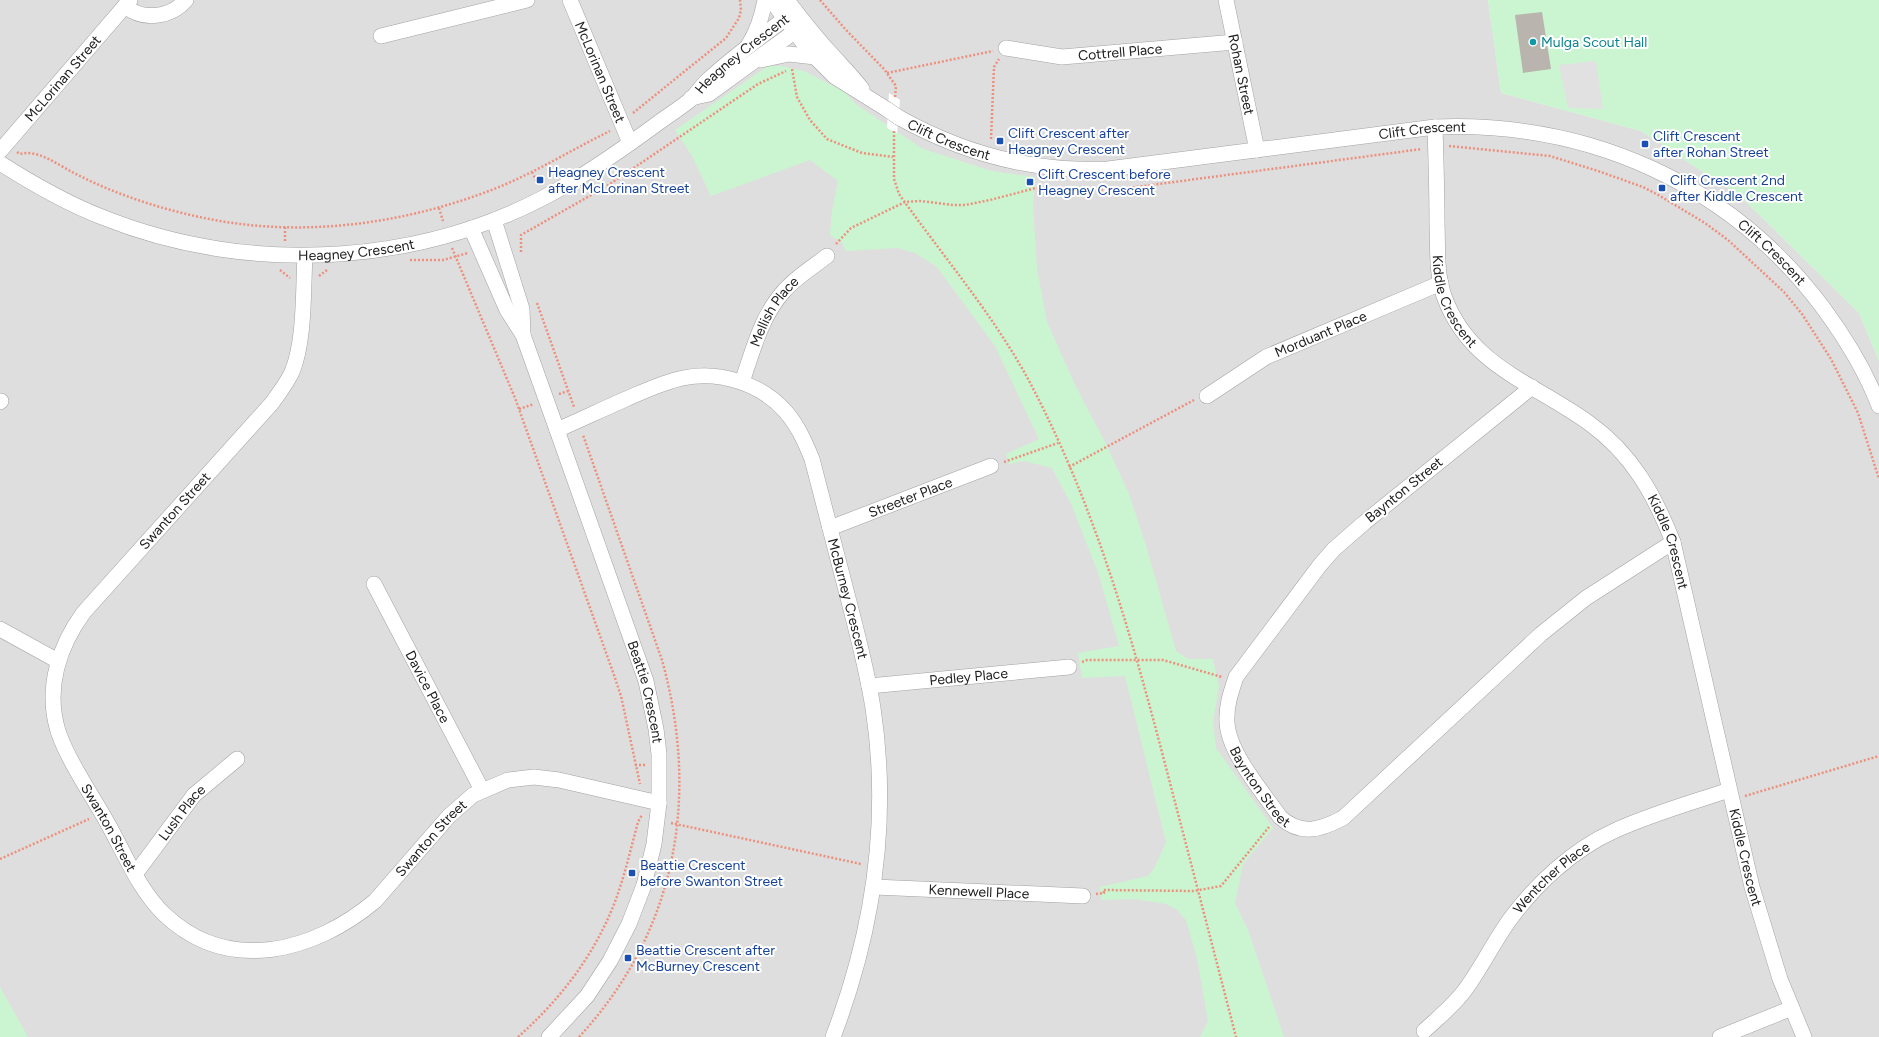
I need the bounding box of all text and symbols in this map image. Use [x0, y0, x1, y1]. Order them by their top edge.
street label: Heagney Crescent [691, 10, 792, 97]
street label: McLorinan Street [571, 19, 629, 125]
street label: McLorinan Street [21, 32, 104, 125]
street label: Rohan Street [1225, 32, 1258, 116]
place label: Mulga Scout Hall [1541, 34, 1647, 51]
marker: Mulga Scout Hall [1528, 37, 1538, 47]
street label: Cottrell Place [1077, 40, 1163, 64]
street label: Clift Crescent [905, 115, 992, 164]
street label: Clift Crescent [1378, 118, 1466, 143]
place label: Clift Crescent after Heagney Crescent [1008, 125, 1129, 158]
place label: Clift Crescent after Rohan Street [1653, 128, 1769, 161]
marker: Clift Crescent after Heagney Crescent [995, 136, 1005, 146]
marker: Clift Crescent after Rohan Street [1640, 139, 1650, 149]
place label: Heagney Crescent after McLorinan Street [548, 164, 690, 197]
place label: Clift Crescent before Heagney Crescent [1038, 166, 1171, 199]
place label: Clift Crescent 2nd after Kiddle Crescent [1670, 172, 1803, 205]
marker: Heagney Crescent after McLorinan Street [535, 175, 545, 185]
marker: Clift Crescent before Heagney Crescent [1025, 177, 1035, 187]
marker: Clift Crescent 2nd after Kiddle Crescent [1657, 183, 1667, 193]
street label: Clift Crescent [1735, 216, 1810, 288]
street label: Heagney Crescent [298, 235, 416, 264]
street label: Kiddle Crescent [1429, 255, 1481, 351]
street label: Mellish Place [746, 272, 802, 349]
street label: Morduant Place [1272, 307, 1369, 361]
street label: Baynton Street [1362, 454, 1446, 526]
street label: Swanton Street [136, 469, 214, 553]
street label: Streeter Place [866, 473, 955, 521]
street label: Kiddle Crescent [1644, 491, 1692, 591]
street label: McBurney Crescent [824, 536, 872, 661]
street label: Beattie Crescent [624, 638, 666, 744]
street label: Davice Place [402, 648, 454, 726]
street label: Pedley Place [929, 664, 1009, 689]
street label: Baynton Street [1226, 743, 1294, 831]
street label: Swanton Street [78, 780, 140, 875]
street label: Lush Place [155, 781, 209, 844]
street label: Swanton Street [392, 796, 470, 880]
street label: Kiddle Crescent [1726, 807, 1766, 908]
street label: Wentcher Place [1509, 838, 1593, 917]
place label: Beattie Crescent before Swanton Street [640, 857, 783, 890]
marker: Beattie Crescent before Swanton Street [627, 868, 637, 878]
street label: Kennewell Place [928, 881, 1030, 902]
place label: Beattie Crescent after McBurney Crescent [636, 942, 775, 975]
marker: Beattie Crescent after McBurney Crescent [623, 953, 633, 963]

